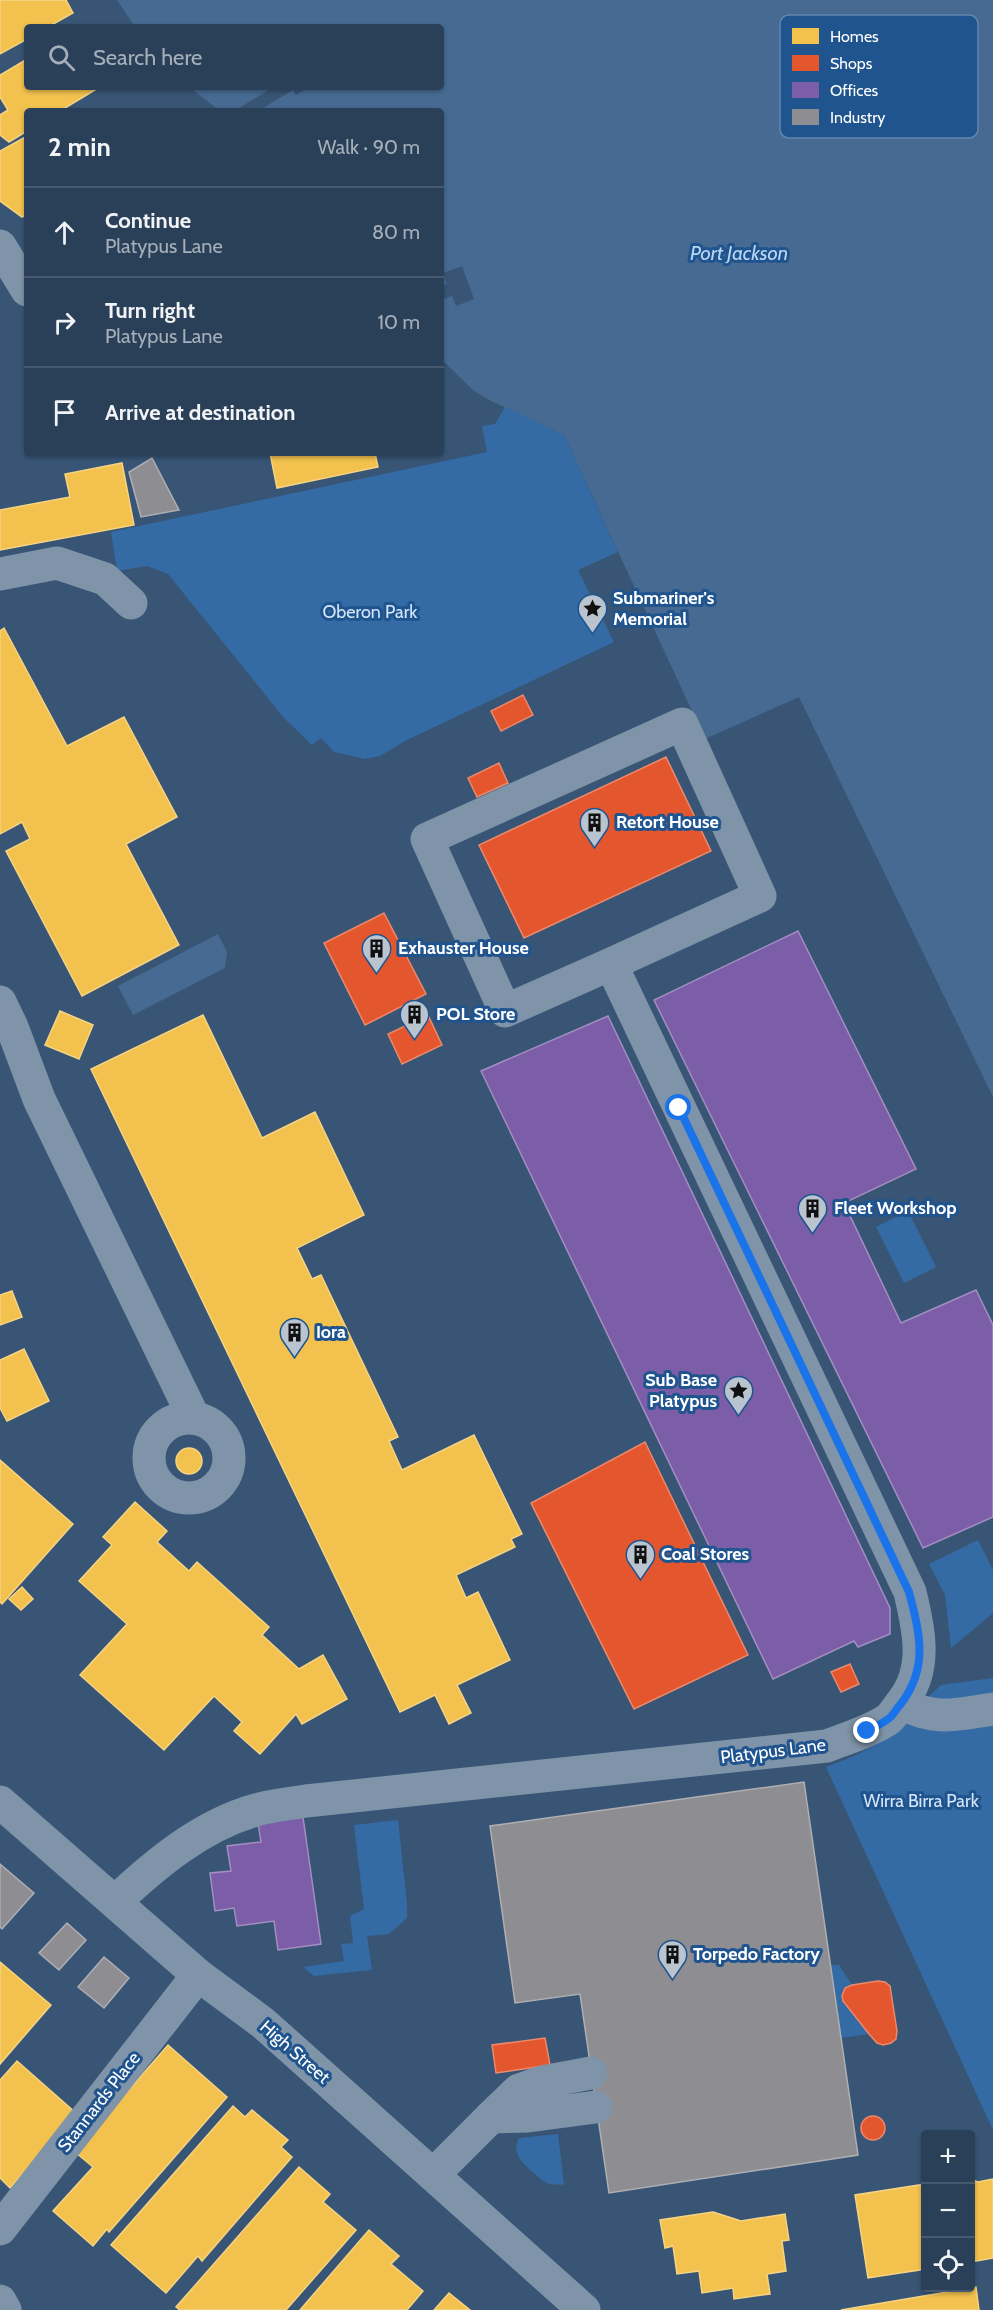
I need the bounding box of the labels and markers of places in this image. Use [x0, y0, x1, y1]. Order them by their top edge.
place label: Submariner's Memorial [613, 587, 715, 630]
place icon: Submariner's Memorial [576, 592, 608, 634]
building icon: Retort House [579, 806, 611, 848]
place label: Retort House [616, 811, 719, 833]
building icon: Exhauster House [361, 932, 393, 974]
place label: Exhauster House [398, 937, 529, 959]
building icon: POL Store [399, 998, 431, 1040]
place label: POL Store [436, 1003, 515, 1025]
building icon: Fleet Workshop [797, 1192, 829, 1234]
place label: Fleet Workshop [834, 1197, 956, 1219]
building icon: Iora [279, 1316, 311, 1358]
place label: Iora [316, 1321, 346, 1343]
place label: Sub Base Platypus [645, 1369, 717, 1412]
place icon: Sub Base Platypus [722, 1374, 754, 1416]
building icon: Coal Stores [624, 1538, 656, 1580]
place label: Coal Stores [661, 1543, 750, 1565]
building icon: Torpedo Factory [656, 1938, 688, 1980]
place label: Torpedo Factory [693, 1943, 820, 1965]

